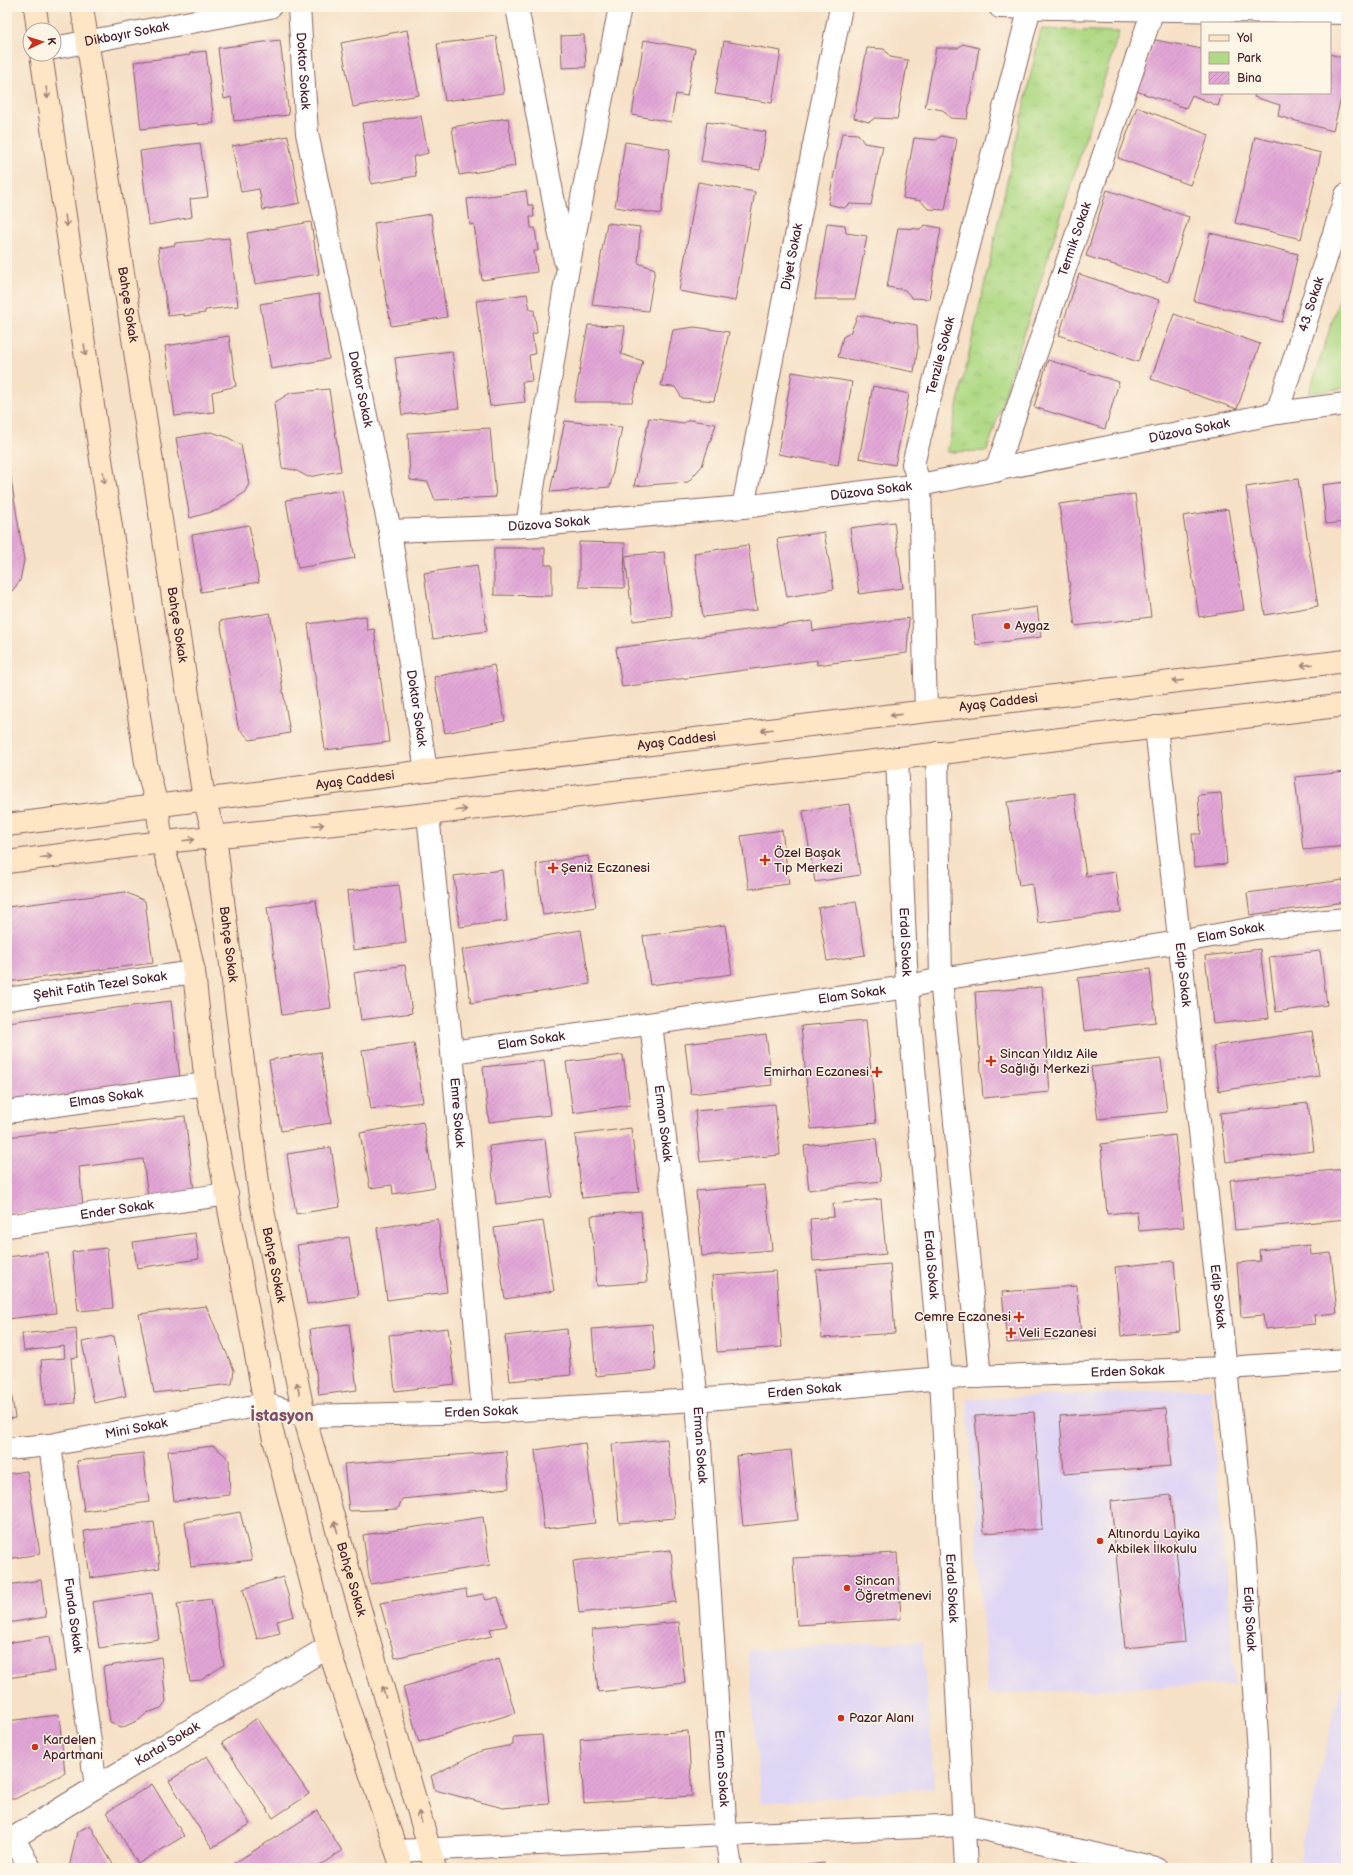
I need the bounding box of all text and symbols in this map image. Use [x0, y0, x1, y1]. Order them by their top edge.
street label: Dikbayır Sokak [83, 18, 171, 50]
north arrow [22, 22, 62, 62]
legend [1201, 22, 1331, 94]
text: Yol [1236, 31, 1252, 46]
street label: Doktor Sokak [293, 32, 314, 111]
text: K [45, 37, 58, 46]
text: Park [1237, 51, 1261, 66]
text: Bina [1237, 71, 1262, 86]
one-way arrow [43, 86, 51, 99]
street label: Termik Sokak [1055, 199, 1095, 278]
one-way arrow [62, 214, 70, 227]
street label: Diyet Sokak [778, 221, 807, 292]
street label: Bahçe Sokak [114, 265, 142, 344]
street label: 43. Sokak [1295, 274, 1328, 334]
street label: Tenzile Sokak [923, 314, 959, 396]
one-way arrow [81, 343, 89, 356]
street label: Doktor Sokak [345, 350, 376, 429]
street label: Düzova Sokak [1147, 415, 1232, 447]
one-way arrow [100, 471, 108, 484]
street label: Düzova Sokak [829, 478, 913, 504]
street label: Düzova Sokak [508, 512, 591, 535]
street label: Bahçe Sokak [163, 586, 191, 664]
place label: Aygaz [1015, 618, 1050, 634]
marker: Aygaz [1002, 621, 1012, 631]
one-way arrow [1301, 662, 1314, 669]
street label: Doktor Sokak [403, 669, 430, 748]
one-way arrow [1172, 677, 1185, 685]
street label: Ayaş Caddesi [958, 690, 1039, 715]
one-way arrow [890, 711, 903, 718]
one-way arrow [761, 726, 774, 734]
street label: Ayaş Caddesi [636, 728, 717, 754]
street label: Ayaş Caddesi [315, 767, 395, 793]
one-way arrow [454, 806, 467, 813]
one-way arrow [311, 822, 324, 829]
one-way arrow [182, 836, 195, 844]
place label: Özel Başak Tıp Merkezi [774, 845, 843, 876]
one-way arrow [39, 853, 52, 861]
marker: Özel Başak Tıp Merkezi [759, 854, 771, 866]
place label: Şeniz Eczanesi [561, 860, 650, 876]
marker: Şeniz Eczanesi [548, 863, 558, 873]
street label: Bahçe Sokak [216, 905, 241, 984]
street label: Erdal Sokak [896, 907, 915, 977]
street label: Elam Sokak [1196, 919, 1266, 946]
street label: Edip Sokak [1171, 941, 1195, 1008]
street label: Şehit Fatih Tezel Sokak [32, 968, 168, 1003]
street label: Elam Sokak [817, 982, 887, 1008]
street label: Elam Sokak [496, 1028, 567, 1053]
place label: Sincan Yıldız Aile Sağlığı Merkezi [1000, 1046, 1098, 1077]
marker: Sincan Yıldız Aile Sağlığı Merkezi [985, 1055, 997, 1067]
place label: Emirhan Eczanesi [763, 1064, 869, 1080]
marker: Emirhan Eczanesi [872, 1067, 882, 1077]
street label: Emre Sokak [446, 1077, 468, 1149]
street label: Erman Sokak [651, 1084, 676, 1163]
street label: Elmas Sokak [68, 1085, 145, 1111]
street label: Ender Sokak [79, 1197, 155, 1223]
street label: Bahçe Sokak [259, 1226, 289, 1305]
street label: Erdal Sokak [920, 1230, 942, 1300]
street label: Edip Sokak [1207, 1263, 1230, 1330]
place label: Cemre Eczanesi [914, 1309, 1011, 1325]
marker: Cemre Eczanesi [1014, 1312, 1024, 1322]
place label: Veli Eczanesi [1019, 1325, 1097, 1341]
marker: Veli Eczanesi [1006, 1328, 1016, 1338]
street label: Erden Sokak [1090, 1362, 1166, 1381]
street label: Erden Sokak [767, 1379, 842, 1402]
one-way arrow [293, 1382, 301, 1395]
street label: Erden Sokak [444, 1402, 519, 1421]
district label: İstasyon [250, 1405, 314, 1426]
street label: Erman Sokak [689, 1406, 711, 1485]
street label: Mini Sokak [104, 1415, 169, 1442]
one-way arrow [332, 1521, 339, 1534]
place label: Altınordu Layika Akbilek İlkokulu [1108, 1526, 1200, 1557]
marker: Altınordu Layika Akbilek İlkokulu [1095, 1536, 1105, 1546]
street label: Bahçe Sokak [333, 1540, 370, 1619]
street label: Erdal Sokak [942, 1553, 961, 1624]
place label: Sincan Öğretmenevi [855, 1573, 932, 1604]
street label: Funda Sokak [60, 1577, 86, 1655]
marker: Sincan Öğretmenevi [842, 1583, 852, 1593]
street label: Edip Sokak [1240, 1586, 1260, 1653]
one-way arrow [380, 1686, 387, 1699]
place label: Pazar Alanı [849, 1710, 914, 1726]
marker: Pazar Alanı [836, 1713, 846, 1723]
street label: Kartal Sokak [132, 1718, 203, 1770]
street label: Erman Sokak [711, 1729, 732, 1808]
place label: Kardelen Apartmanı [43, 1732, 103, 1763]
marker: Kardelen Apartmanı [30, 1742, 40, 1752]
one-way arrow [416, 1811, 423, 1824]

